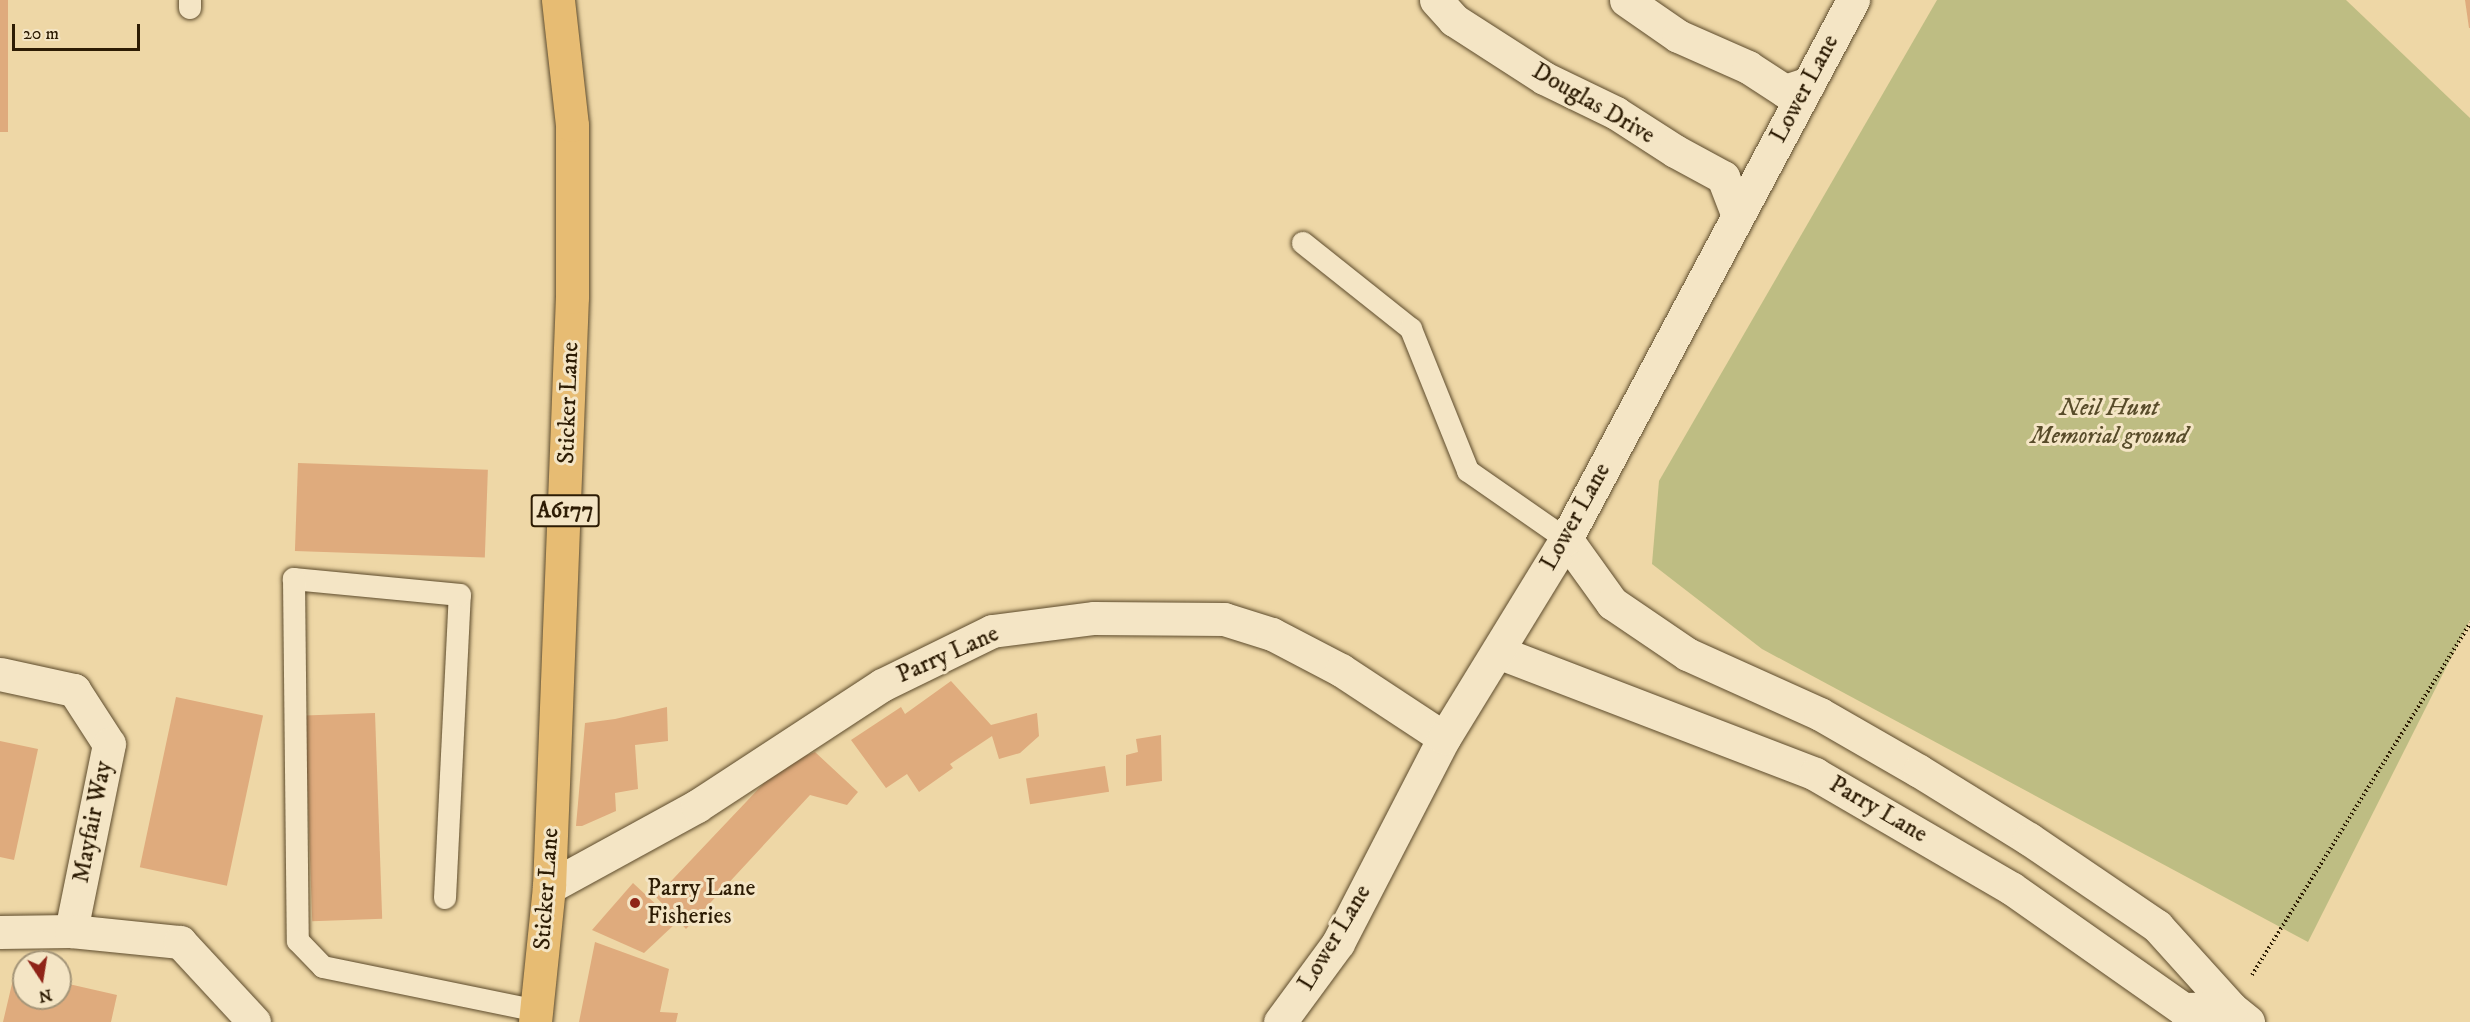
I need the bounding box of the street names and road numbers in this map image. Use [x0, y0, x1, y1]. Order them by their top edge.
street label: Lower Lane [1765, 30, 1845, 148]
street label: Douglas Drive [1527, 57, 1659, 151]
street label: Sticker Lane [552, 341, 586, 465]
street label: Lower Lane [1535, 458, 1617, 576]
road number: A6177 [530, 492, 600, 530]
street label: Parry Lane [893, 620, 1003, 690]
street label: Mayfair Way [67, 759, 119, 885]
street label: Parry Lane [1824, 770, 1932, 850]
street label: Sticker Lane [528, 827, 566, 951]
street label: Lower Lane [1292, 880, 1378, 996]

